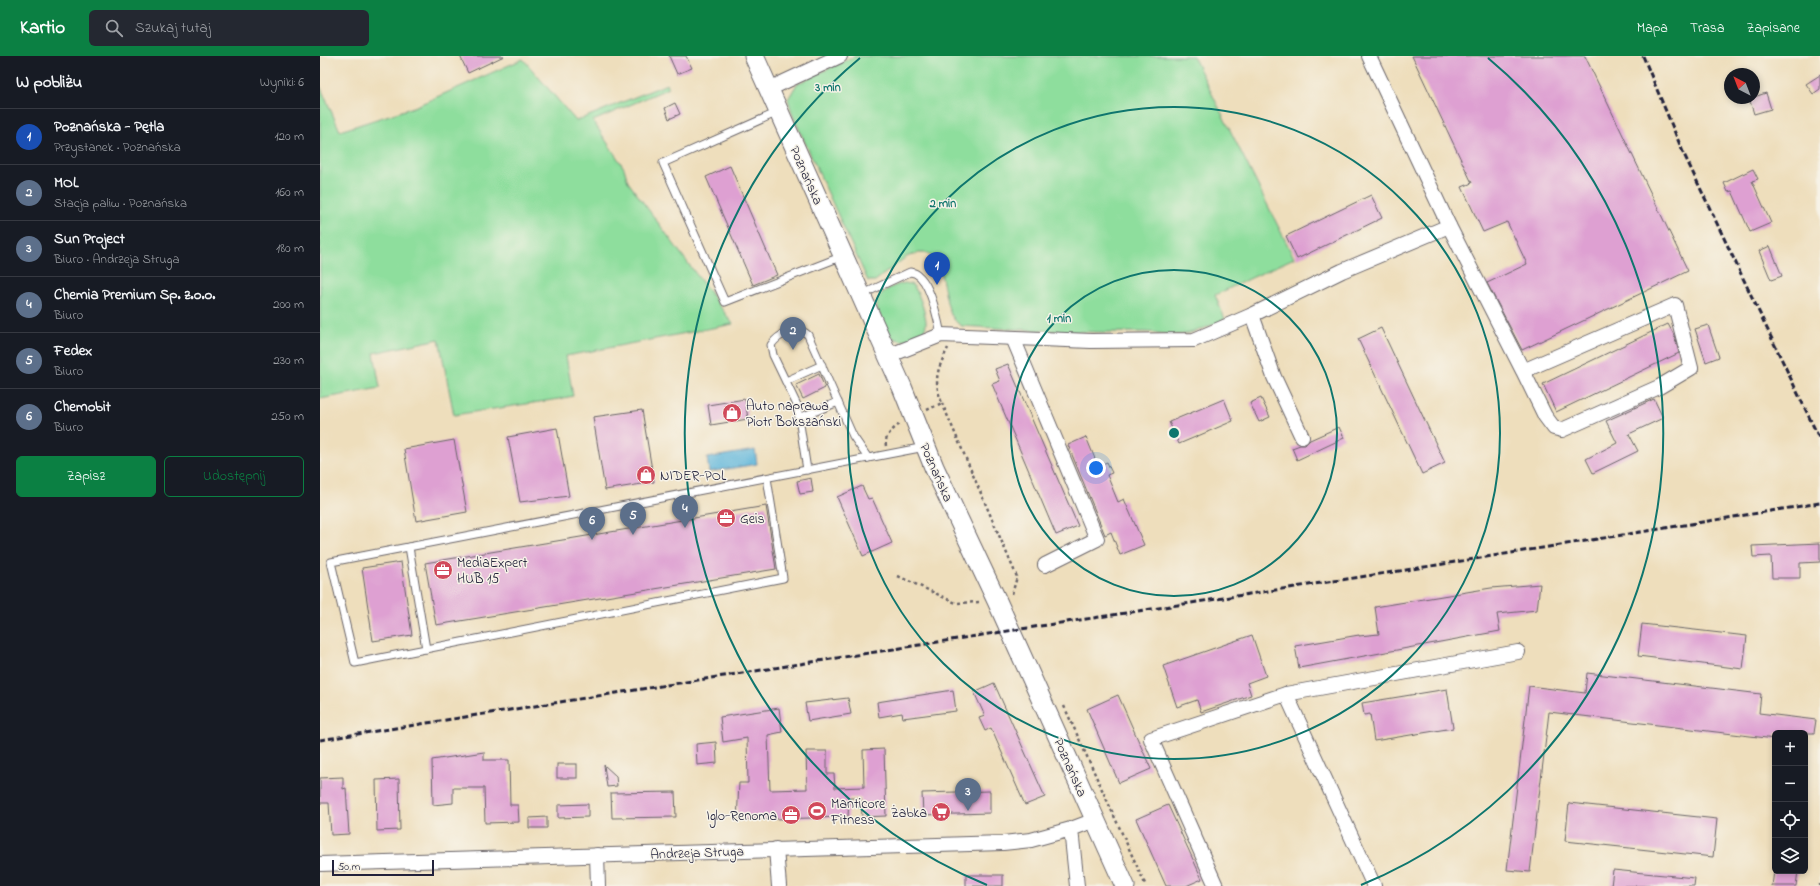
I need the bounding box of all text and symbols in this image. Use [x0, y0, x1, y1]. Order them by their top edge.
search box [89, 10, 369, 46]
text: Kartio [20, 15, 65, 42]
icon: search [103, 17, 125, 39]
text: Szukaj tutaj [135, 17, 211, 39]
text: Mapa [1637, 18, 1668, 39]
text: Trasa [1690, 18, 1724, 39]
text: Zapisane [1746, 18, 1800, 39]
north arrow [1724, 68, 1760, 104]
text: W pobliżu [16, 70, 82, 95]
text: Wyniki: 6 [260, 73, 304, 92]
text: 3 min [814, 79, 841, 97]
text: Poznańska - Pętla [54, 116, 164, 138]
text: 1 [27, 127, 31, 146]
text: 120 m [274, 127, 304, 146]
text: Przystanek · Poznańska [54, 138, 181, 157]
street label: Poznańska [783, 143, 828, 208]
text: MOL [54, 172, 79, 194]
text: 2 [26, 183, 32, 202]
text: 160 m [275, 183, 304, 202]
text: Stacja paliw · Poznańska [54, 194, 187, 213]
text: 2 min [929, 195, 956, 213]
text: Sun Project [54, 228, 125, 250]
text: 3 [26, 239, 32, 258]
text: 180 m [276, 239, 304, 258]
text: Biuro · Andrzeja Struga [54, 250, 179, 269]
pin: 1 [924, 252, 950, 285]
text: Chemia Premium Sp. z.o.o. [54, 284, 215, 306]
text: 4 [26, 295, 32, 314]
text: 200 m [273, 295, 304, 314]
text: Biuro [54, 306, 83, 325]
text: 1 min [1047, 310, 1071, 328]
pin: 2 [780, 317, 806, 350]
text: Fedex [54, 340, 92, 362]
text: 5 [25, 351, 33, 370]
text: 230 m [273, 351, 304, 370]
text: Biuro [54, 362, 83, 381]
text: Chemobit [54, 396, 111, 418]
place label: Auto naprawa Piotr Bokszański [746, 396, 841, 433]
shop icon: Auto naprawa Piotr Bokszański [721, 402, 743, 424]
text: 6 [26, 407, 32, 426]
text: 250 m [271, 407, 304, 426]
text: Biuro [54, 418, 83, 437]
centre of rings [1167, 426, 1181, 440]
street label: Poznańska [913, 440, 958, 505]
button: Zapisz [16, 456, 156, 497]
button: Udostępnij [164, 456, 304, 497]
your location [1086, 458, 1106, 478]
shop icon: NIDER-POL [635, 464, 657, 486]
place label: NIDER-POL [660, 466, 727, 487]
pin: 4 [672, 495, 698, 528]
pin: 5 [620, 502, 646, 535]
pin: 6 [579, 507, 605, 540]
office icon: Geis [715, 507, 737, 529]
place label: Geis [740, 509, 765, 530]
place label: MediaExpert HUB 15 [457, 553, 528, 590]
office icon: MediaExpert HUB 15 [432, 559, 454, 581]
map controls [1772, 730, 1808, 874]
button: + [1772, 730, 1808, 766]
street label: Poznańska [1047, 735, 1092, 800]
button: − [1772, 766, 1808, 802]
pin: 3 [955, 778, 981, 811]
place label: Manticore Fitness [830, 794, 886, 831]
sports icon: Manticore Fitness [806, 800, 828, 822]
supermarket icon: Żabka [930, 801, 952, 823]
button: locate [1772, 802, 1808, 838]
place label: Żabka [891, 803, 927, 824]
office icon: Iglo-Renoma [780, 804, 802, 826]
place label: Iglo-Renoma [706, 806, 777, 828]
button: layers [1772, 838, 1808, 874]
street label: Andrzeja Struga [650, 841, 744, 867]
scale bar [332, 858, 434, 877]
text: 50 m [338, 859, 360, 875]

